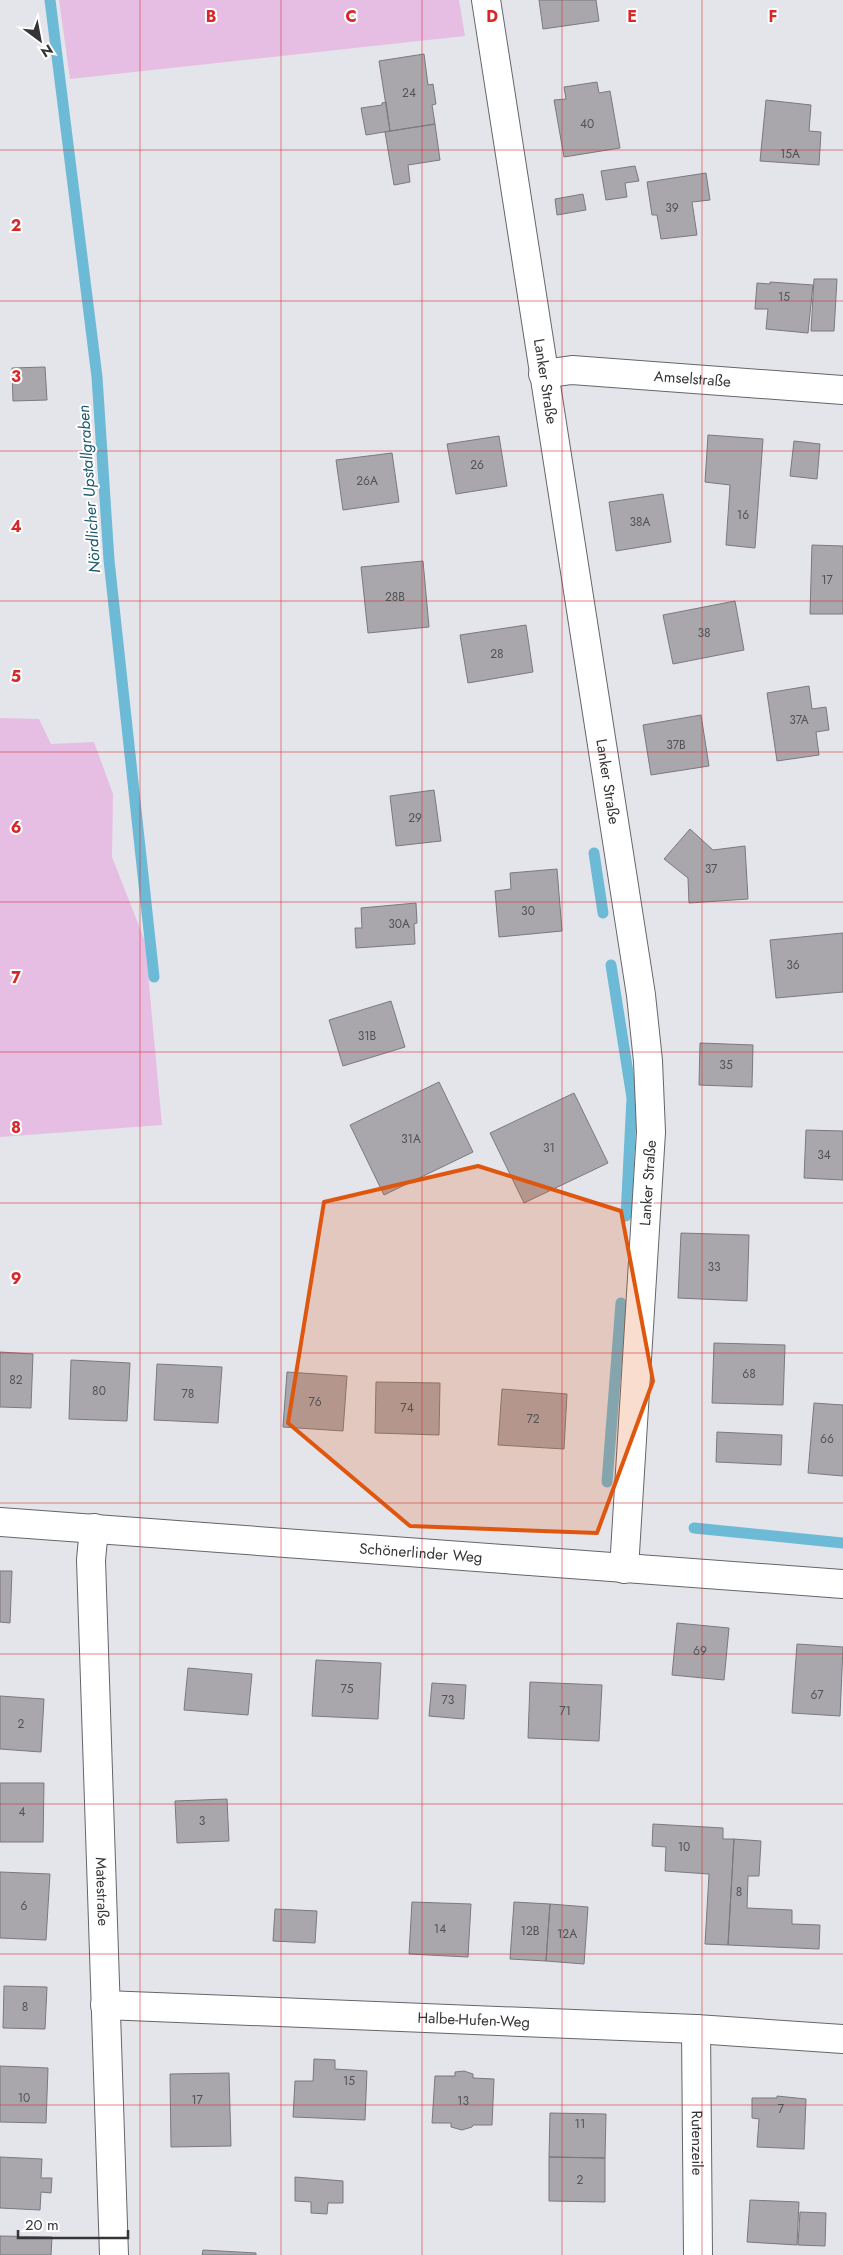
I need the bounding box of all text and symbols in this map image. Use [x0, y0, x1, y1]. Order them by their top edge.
text: B [206, 5, 216, 28]
text: C [345, 5, 357, 28]
text: D [486, 5, 498, 28]
text: E [627, 5, 637, 28]
text: F [769, 5, 777, 28]
north arrow [15, 15, 65, 65]
text: N [37, 40, 57, 62]
house number: 24 [402, 84, 416, 102]
house number: 40 [580, 115, 594, 133]
house number: 15A [780, 145, 800, 163]
house number: 39 [665, 199, 679, 217]
text: 2 [11, 214, 21, 237]
house number: 15 [778, 288, 790, 306]
street label: Lanker Straße [528, 337, 563, 426]
text: 3 [11, 365, 21, 388]
street label: Amselstraße [653, 365, 732, 393]
water label: Nördlicher Upstallgraben [72, 404, 106, 574]
house number: 26 [470, 456, 484, 474]
house number: 26A [356, 472, 378, 490]
house number: 16 [737, 506, 749, 524]
house number: 38A [630, 513, 650, 531]
text: 4 [10, 515, 22, 538]
house number: 17 [821, 571, 834, 589]
house number: 28B [385, 588, 405, 606]
house number: 38 [697, 624, 711, 642]
house number: 28 [490, 645, 504, 663]
text: 5 [11, 665, 21, 688]
house number: 37A [789, 711, 809, 729]
house number: 37B [666, 736, 686, 754]
street label: Lanker Straße [590, 737, 625, 826]
house number: 29 [408, 809, 422, 827]
text: 6 [11, 816, 21, 839]
house number: 37 [705, 860, 718, 878]
house number: 30 [521, 902, 535, 920]
house number: 30A [388, 915, 410, 933]
house number: 36 [786, 956, 800, 974]
text: 7 [11, 966, 21, 989]
house number: 31B [358, 1027, 377, 1045]
house number: 35 [719, 1056, 733, 1074]
text: 8 [11, 1116, 21, 1139]
house number: 31A [401, 1130, 421, 1148]
house number: 31 [543, 1139, 555, 1157]
street label: Lanker Straße [634, 1139, 662, 1227]
house number: 34 [817, 1146, 831, 1164]
house number: 33 [707, 1258, 721, 1276]
text: 9 [11, 1267, 21, 1290]
house number: 68 [742, 1365, 756, 1383]
house number: 82 [9, 1371, 23, 1389]
house number: 80 [92, 1382, 106, 1400]
house number: 78 [182, 1385, 194, 1403]
house number: 76 [308, 1393, 322, 1411]
house number: 74 [400, 1399, 414, 1417]
house number: 72 [526, 1410, 540, 1428]
house number: 66 [820, 1430, 834, 1448]
street label: Schönerlinder Weg [358, 1537, 483, 1568]
house number: 69 [693, 1642, 707, 1660]
house number: 75 [340, 1680, 354, 1698]
house number: 67 [810, 1686, 824, 1704]
house number: 73 [442, 1691, 455, 1709]
house number: 71 [559, 1702, 571, 1720]
house number: 2 [18, 1715, 25, 1733]
house number: 4 [19, 1803, 26, 1821]
house number: 3 [199, 1812, 206, 1830]
house number: 10 [678, 1838, 690, 1856]
street label: Matestraße [90, 1857, 114, 1927]
house number: 8 [736, 1883, 742, 1901]
house number: 6 [21, 1897, 28, 1915]
house number: 14 [434, 1920, 446, 1938]
house number: 12B [521, 1922, 540, 1940]
house number: 12A [557, 1925, 577, 1943]
house number: 8 [22, 1998, 28, 2016]
street label: Halbe-Hufen-Weg [417, 2007, 530, 2033]
house number: 15 [343, 2072, 355, 2090]
house number: 10 [18, 2089, 30, 2107]
house number: 17 [191, 2091, 204, 2109]
house number: 13 [457, 2092, 469, 2110]
house number: 7 [778, 2100, 785, 2118]
street label: Rutenzeile [686, 2110, 708, 2176]
house number: 11 [575, 2115, 585, 2133]
house number: 2 [577, 2171, 584, 2189]
scale bar [18, 2208, 128, 2240]
text: 20 m [25, 2214, 59, 2236]

